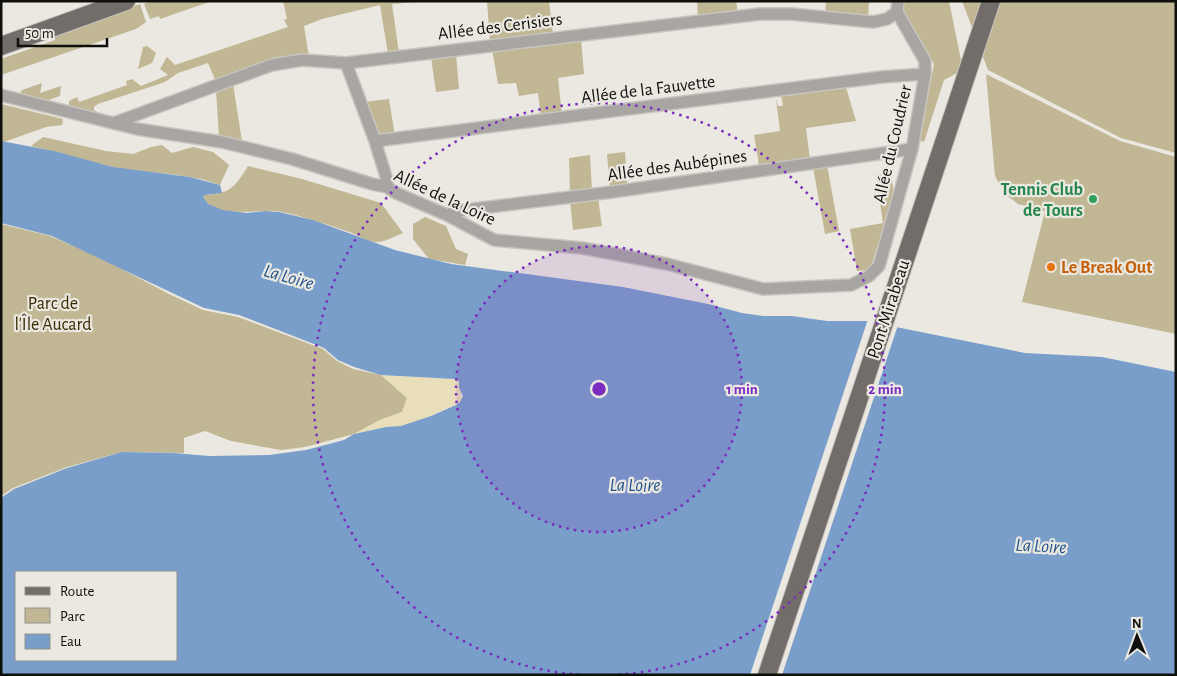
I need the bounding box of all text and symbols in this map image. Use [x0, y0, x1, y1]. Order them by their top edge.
street label: Allée des Cerisiers [437, 10, 563, 44]
scale bar [18, 15, 106, 47]
text: 50 m [25, 26, 54, 41]
street label: Allée de la Fauvette [580, 73, 716, 107]
street label: Allée du Coudrier [871, 83, 915, 205]
street label: Allée des Aubépines [606, 147, 748, 185]
street label: Allée de la Loire [391, 167, 498, 229]
place label: Tennis Club de Tours [1000, 181, 1083, 220]
marker: Tennis Club de Tours [1087, 193, 1099, 205]
street label: Pont Mirabeau [865, 258, 913, 361]
place label: Le Break Out [1061, 259, 1152, 277]
water label: La Loire [261, 261, 316, 294]
marker: Le Break Out [1045, 261, 1057, 273]
park label: Parc de l'Île Aucard [14, 295, 92, 334]
centre of rings [590, 380, 608, 398]
text: 1 min [726, 382, 758, 397]
text: 2 min [868, 382, 902, 397]
water label: La Loire [609, 476, 661, 495]
water label: La Loire [1015, 536, 1067, 557]
legend [15, 571, 178, 661]
text: Route [60, 584, 94, 599]
text: Parc [60, 609, 85, 624]
north arrow [1112, 611, 1162, 661]
text: N [1132, 617, 1142, 631]
text: Eau [60, 634, 82, 649]

